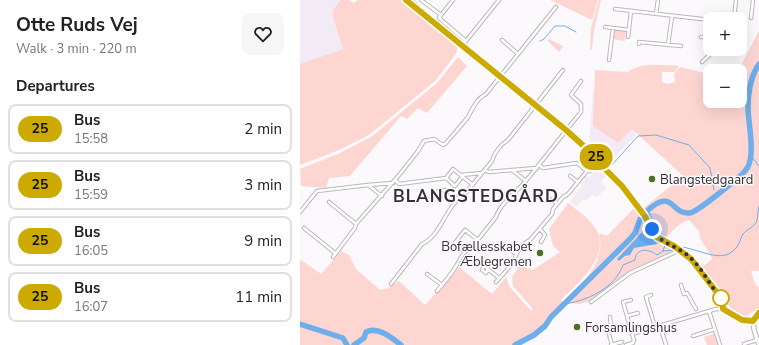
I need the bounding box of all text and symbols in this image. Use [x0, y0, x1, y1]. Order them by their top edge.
text: Otte Ruds Vej [16, 12, 138, 38]
map controls [703, 12, 747, 108]
button: + [703, 12, 747, 56]
button: heart [242, 13, 284, 55]
text: Walk · 3 min · 220 m [16, 40, 137, 58]
button: − [703, 64, 747, 108]
text: Departures [16, 76, 95, 96]
text: Bus [74, 110, 100, 130]
text: 25 [32, 119, 48, 138]
text: 2 min [244, 119, 282, 139]
text: 15:58 [74, 130, 108, 148]
line badge: 25 [578, 144, 614, 170]
text: 25 [588, 147, 604, 166]
text: Bus [74, 166, 100, 186]
place label: Blangstedgaard [660, 171, 753, 189]
marker: Blangstedgaard [647, 174, 657, 184]
text: 25 [32, 175, 48, 194]
text: 3 min [244, 175, 282, 195]
district label: BLANGSTEDGÅRD [393, 184, 559, 208]
text: 15:59 [74, 186, 108, 204]
your location [642, 219, 662, 239]
text: Bus [74, 222, 100, 242]
text: 25 [32, 231, 48, 250]
text: 9 min [244, 231, 282, 251]
place label: Bofællesskabet Æblegrenen [441, 238, 532, 271]
text: 16:05 [74, 242, 108, 260]
marker: Bofællesskabet Æblegrenen [535, 248, 545, 258]
text: Bus [74, 278, 100, 298]
text: 25 [32, 287, 48, 306]
text: 11 min [235, 287, 282, 307]
unlabelled marker [712, 289, 730, 307]
text: 16:07 [74, 298, 108, 316]
place label: Forsamlingshus [585, 319, 677, 337]
marker: Forsamlingshus [572, 322, 582, 332]

